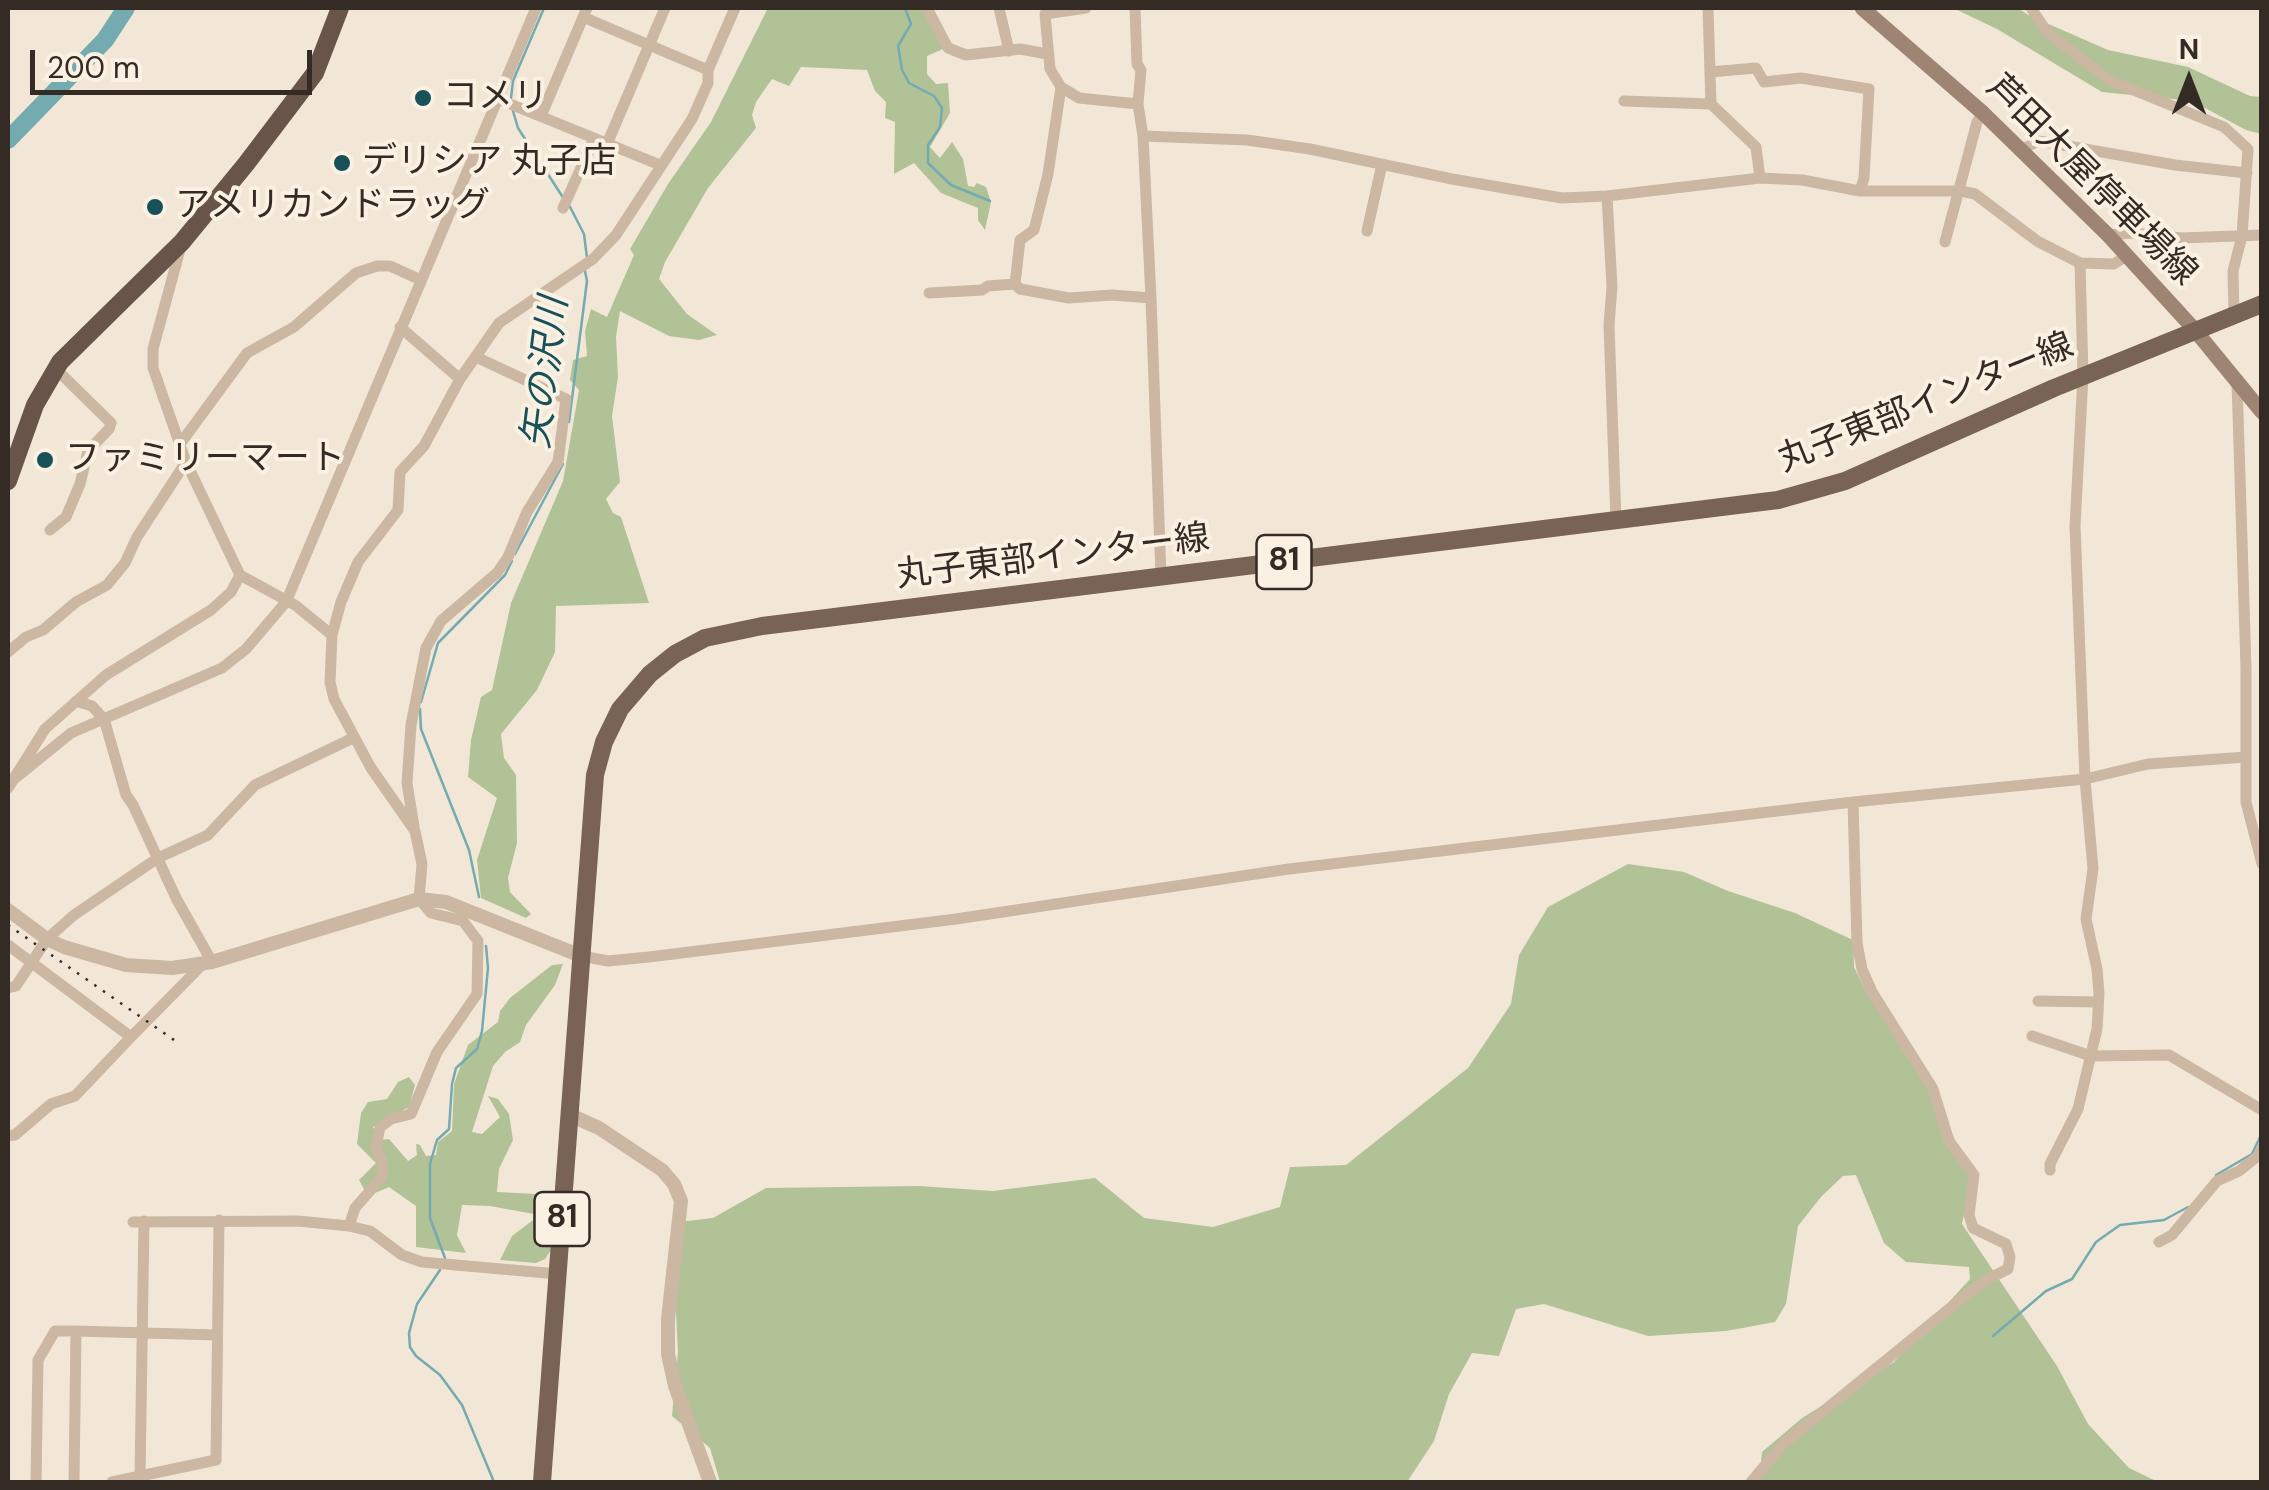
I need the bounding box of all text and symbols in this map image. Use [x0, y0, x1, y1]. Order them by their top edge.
scale bar [35, 30, 318, 92]
north arrow [2139, 30, 2239, 130]
text: N [2179, 31, 2199, 68]
text: 200 m [47, 48, 140, 87]
street label: 芦田大屋停車場線 [1977, 67, 2205, 295]
place label: コメリ [443, 77, 548, 119]
marker: コメリ [412, 87, 434, 109]
place label: デリシア 丸子店 [362, 142, 616, 184]
marker: デリシア 丸子店 [331, 152, 353, 174]
place label: アメリカンドラッグ [175, 186, 490, 228]
marker: アメリカンドラッグ [144, 196, 166, 218]
water label: 矢の沢川 [515, 295, 579, 451]
street label: 丸子東部インター線 [1772, 326, 2080, 482]
place label: ファミリーマート [65, 439, 345, 481]
marker: ファミリーマート [34, 449, 56, 471]
street label: 丸子東部インター線 [894, 518, 1212, 598]
road number: 81 [1256, 535, 1312, 589]
road number: 81 [534, 1192, 590, 1246]

